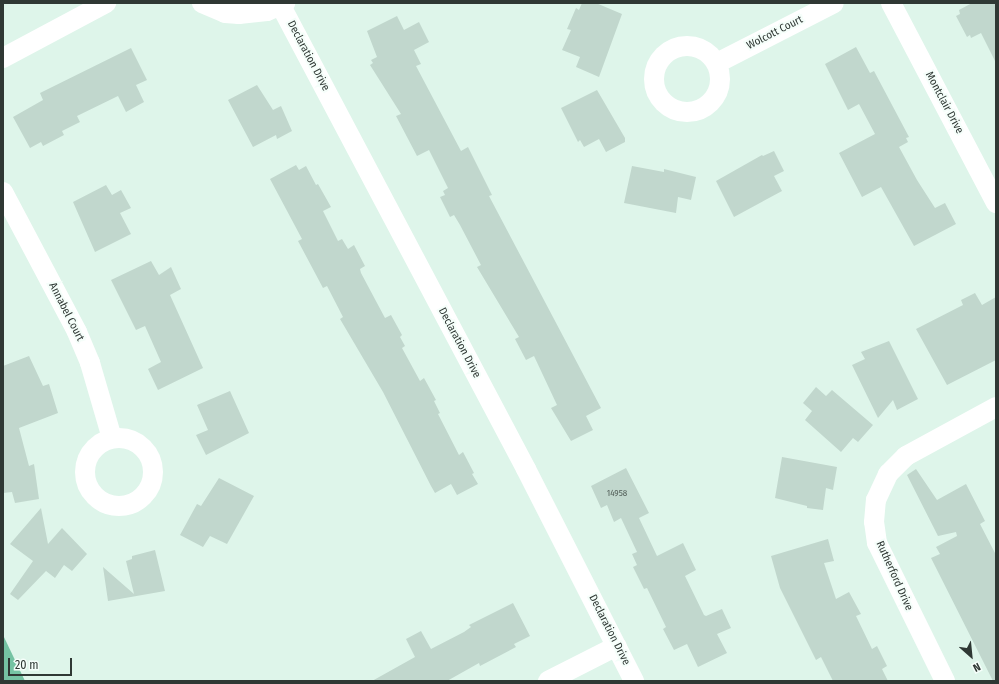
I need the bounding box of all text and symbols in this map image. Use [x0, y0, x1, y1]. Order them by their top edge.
street label: Wolcott Court [745, 13, 805, 53]
street label: Declaration Drive [284, 19, 332, 93]
street label: Montclair Drive [922, 70, 966, 136]
street label: Annabel Court [46, 281, 86, 343]
street label: Declaration Drive [435, 306, 483, 380]
house number: 14958 [607, 488, 627, 498]
street label: Rutherford Drive [873, 539, 915, 613]
street label: Declaration Drive [586, 592, 632, 668]
north arrow [951, 636, 991, 676]
scale bar [10, 650, 74, 676]
text: 20 m [15, 658, 39, 672]
text: N [971, 660, 983, 674]

